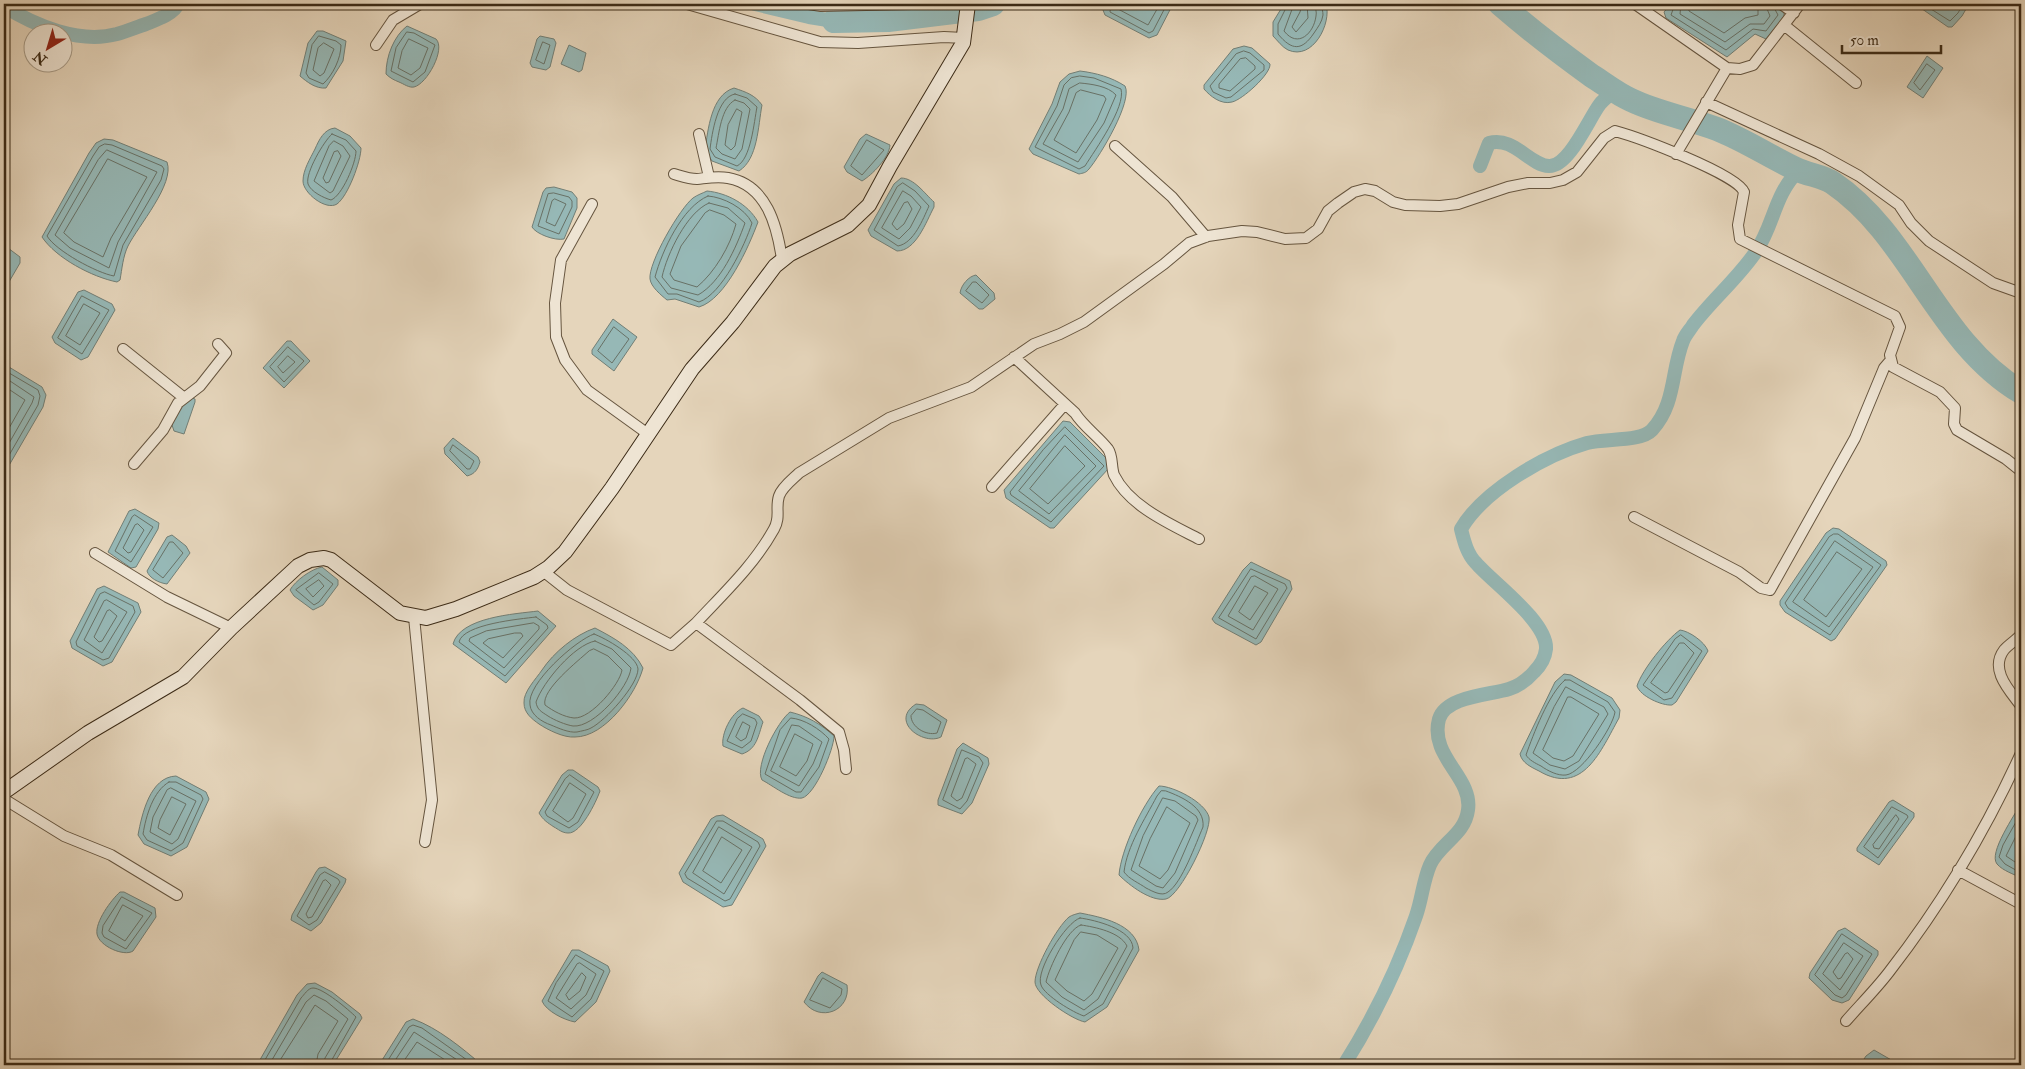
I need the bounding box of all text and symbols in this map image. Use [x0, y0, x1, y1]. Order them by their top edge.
north arrow [22, 22, 72, 72]
scale bar [1842, 22, 1941, 54]
text: 50 m [1850, 31, 1879, 50]
text: N [30, 47, 51, 69]

